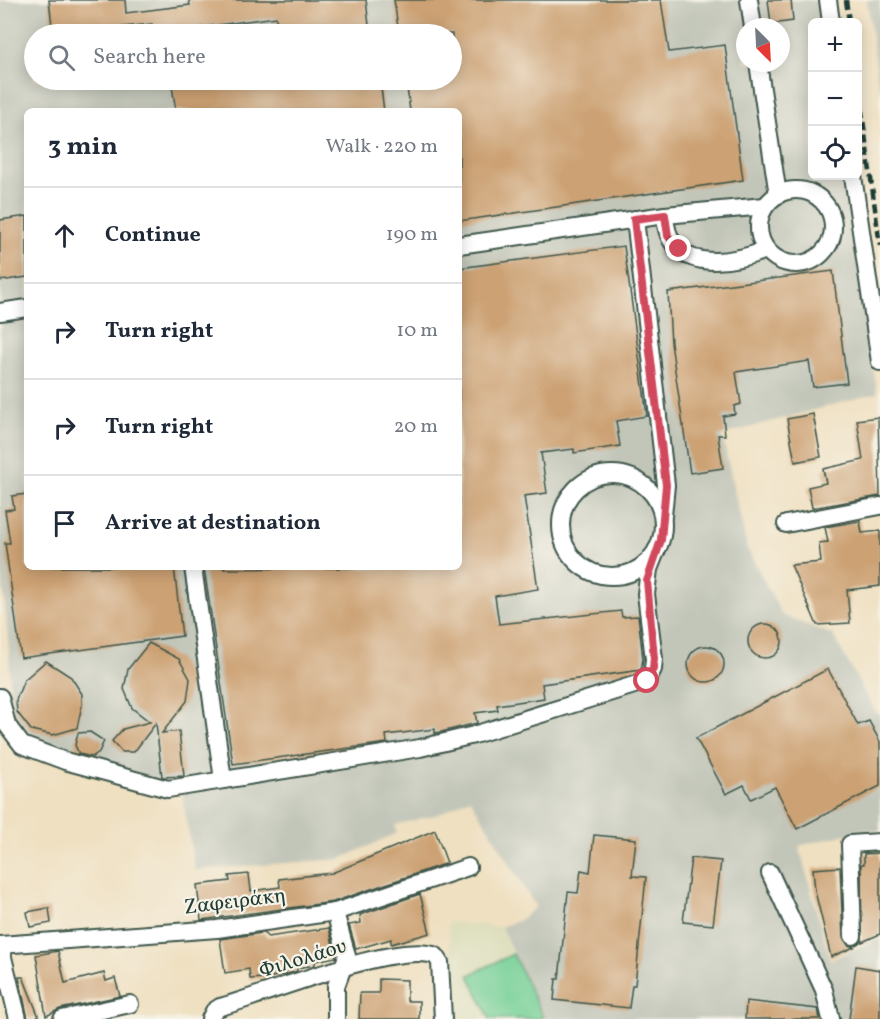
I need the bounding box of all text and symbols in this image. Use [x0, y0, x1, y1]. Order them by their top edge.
north arrow [736, 18, 790, 72]
map controls [808, 18, 862, 180]
button: + [808, 18, 862, 72]
search box [24, 24, 462, 90]
icon: search [45, 41, 78, 74]
text: Search here [93, 42, 206, 73]
button: − [808, 72, 862, 126]
button: locate [808, 126, 862, 180]
text: 3 min [48, 129, 118, 165]
text: Walk · 220 m [326, 133, 438, 161]
icon: ahead [48, 219, 81, 252]
text: Continue [105, 220, 201, 251]
text: 190 m [386, 221, 438, 249]
route end [665, 235, 691, 261]
icon: right [48, 315, 81, 348]
text: Turn right [105, 316, 213, 347]
text: 10 m [397, 317, 438, 345]
icon: right [48, 411, 81, 444]
text: Turn right [105, 412, 213, 443]
text: 20 m [394, 413, 438, 441]
icon: arrive [48, 507, 81, 540]
text: Arrive at destination [105, 508, 321, 539]
route start [633, 667, 659, 693]
street label: Ζαφειράκη [182, 881, 288, 923]
street label: Φιλολάου [256, 932, 350, 986]

